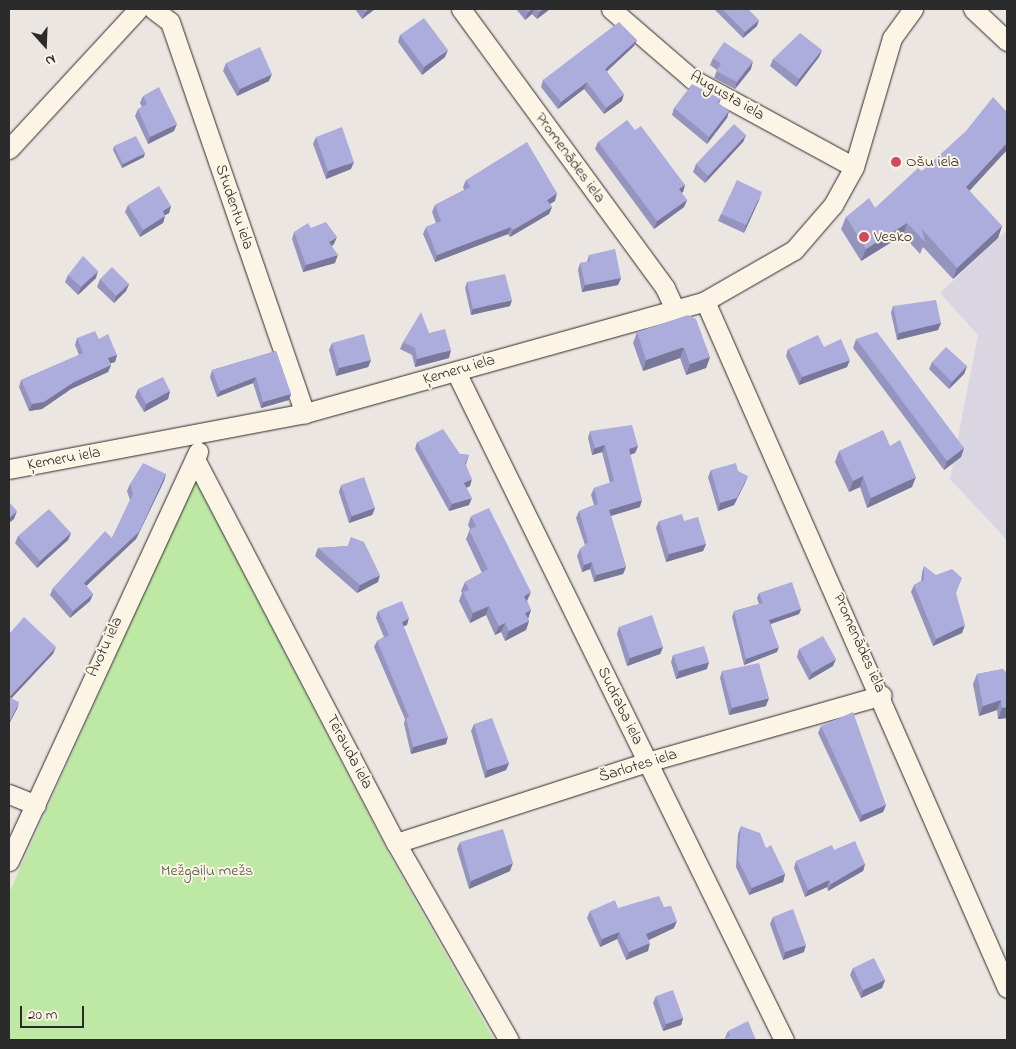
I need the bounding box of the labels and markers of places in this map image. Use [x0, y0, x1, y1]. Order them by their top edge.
place label: Ošu iela [906, 152, 959, 172]
marker: Ošu iela [890, 156, 902, 168]
place label: Vesko [874, 227, 912, 247]
marker: Vesko [858, 231, 870, 243]

